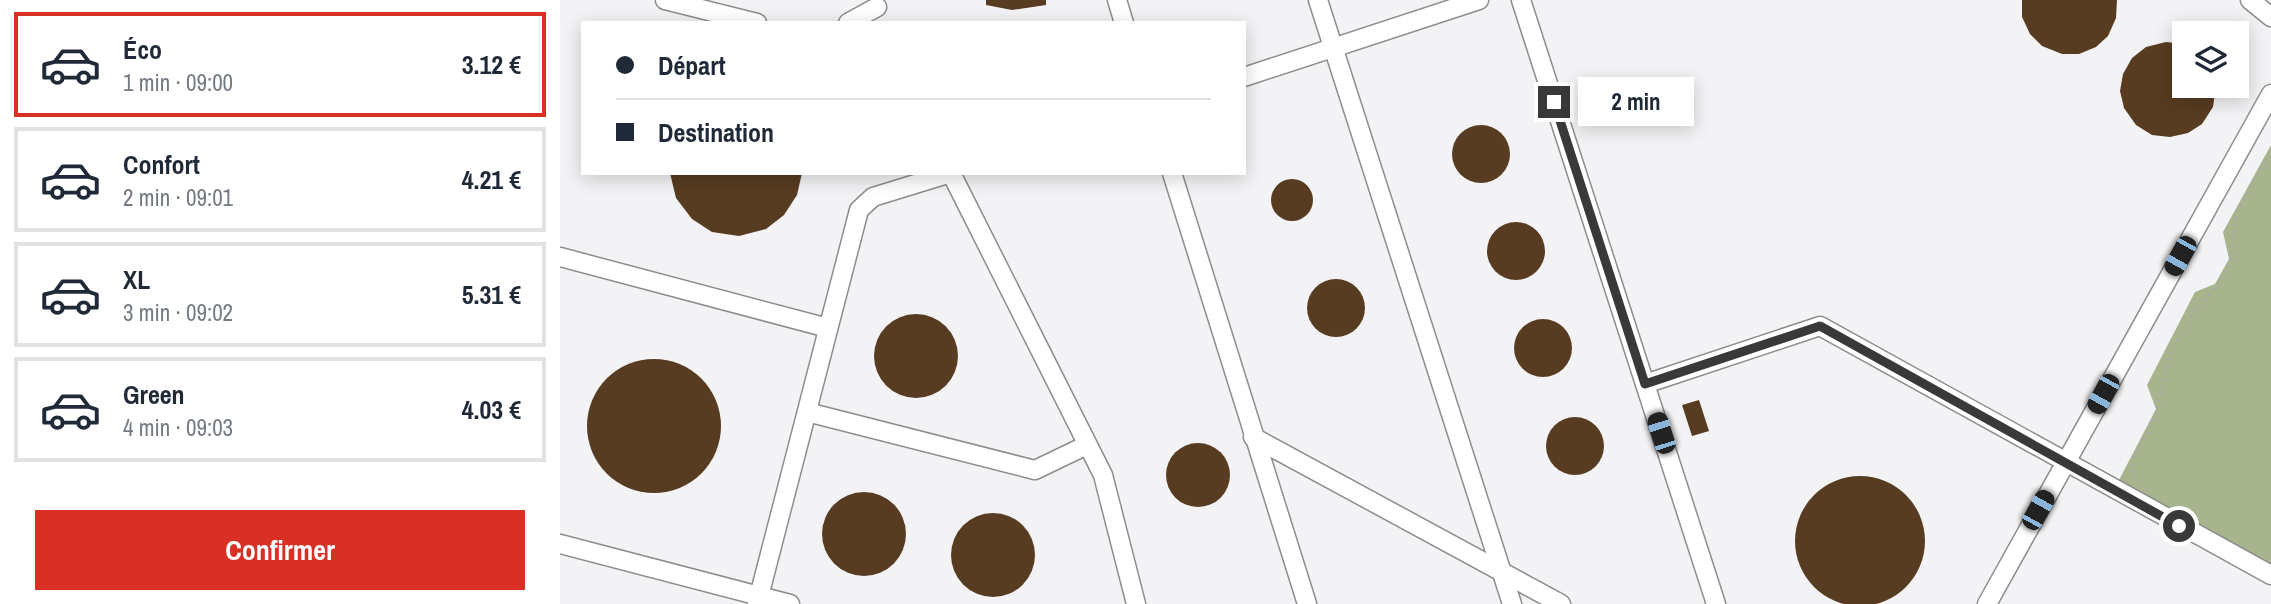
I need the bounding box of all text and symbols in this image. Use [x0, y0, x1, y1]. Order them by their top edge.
map controls [2172, 21, 2249, 98]
button: layers [2172, 21, 2249, 98]
text: Éco [123, 32, 162, 67]
icon: car [39, 33, 102, 96]
text: 3.12 € [462, 47, 521, 82]
text: Départ [658, 48, 726, 83]
text: 1 min · 09:00 [123, 67, 233, 98]
callout: 2 min [1578, 78, 1694, 126]
route end [1538, 86, 1570, 118]
text: 2 min [1611, 86, 1661, 117]
text: Destination [658, 115, 774, 150]
text: Confort [123, 147, 200, 182]
icon: car [39, 148, 102, 211]
text: 4.21 € [462, 162, 521, 197]
text: 2 min · 09:01 [123, 182, 233, 213]
car [2161, 233, 2200, 279]
text: XL [123, 262, 150, 297]
icon: car [39, 263, 102, 326]
text: 5.31 € [462, 277, 521, 312]
text: 3 min · 09:02 [123, 297, 233, 328]
car [2084, 371, 2123, 417]
text: Green [123, 377, 185, 412]
icon: car [39, 378, 102, 441]
text: 4.03 € [462, 392, 521, 427]
car [1645, 410, 1678, 456]
text: 4 min · 09:03 [123, 412, 233, 443]
car [2019, 487, 2058, 533]
button: Confirmer [35, 510, 525, 590]
route start [2163, 510, 2195, 542]

